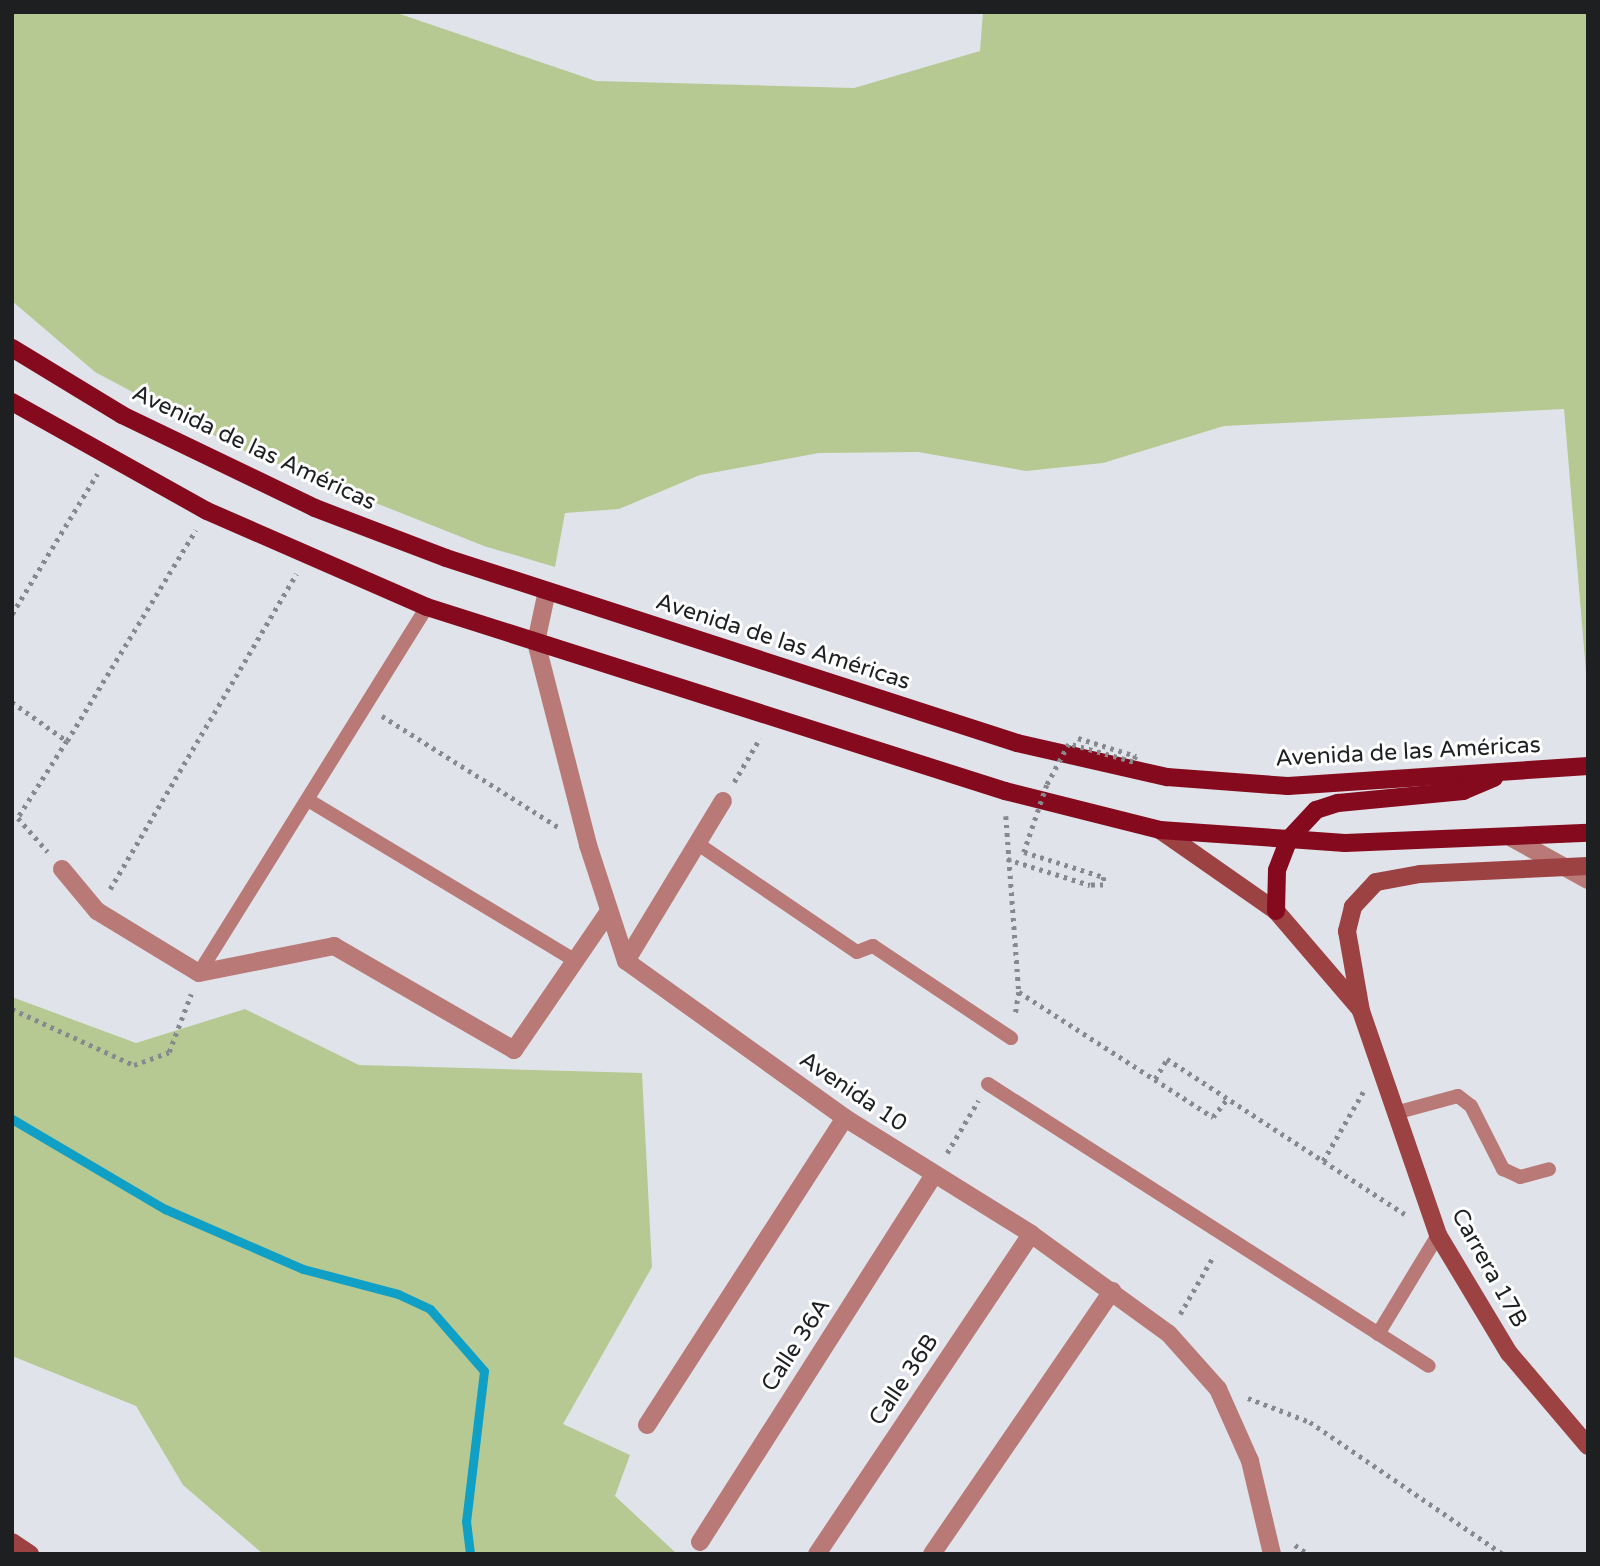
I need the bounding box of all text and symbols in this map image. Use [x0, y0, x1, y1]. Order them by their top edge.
street label: Avenida de las Américas [128, 379, 380, 517]
street label: Avenida de las Américas [652, 588, 914, 696]
street label: Avenida de las Américas [1275, 731, 1541, 773]
street label: Avenida 10 [794, 1046, 912, 1138]
street label: Carrera 17B [1445, 1204, 1533, 1332]
street label: Calle 36A [756, 1293, 836, 1397]
street label: Calle 36B [863, 1329, 945, 1431]

